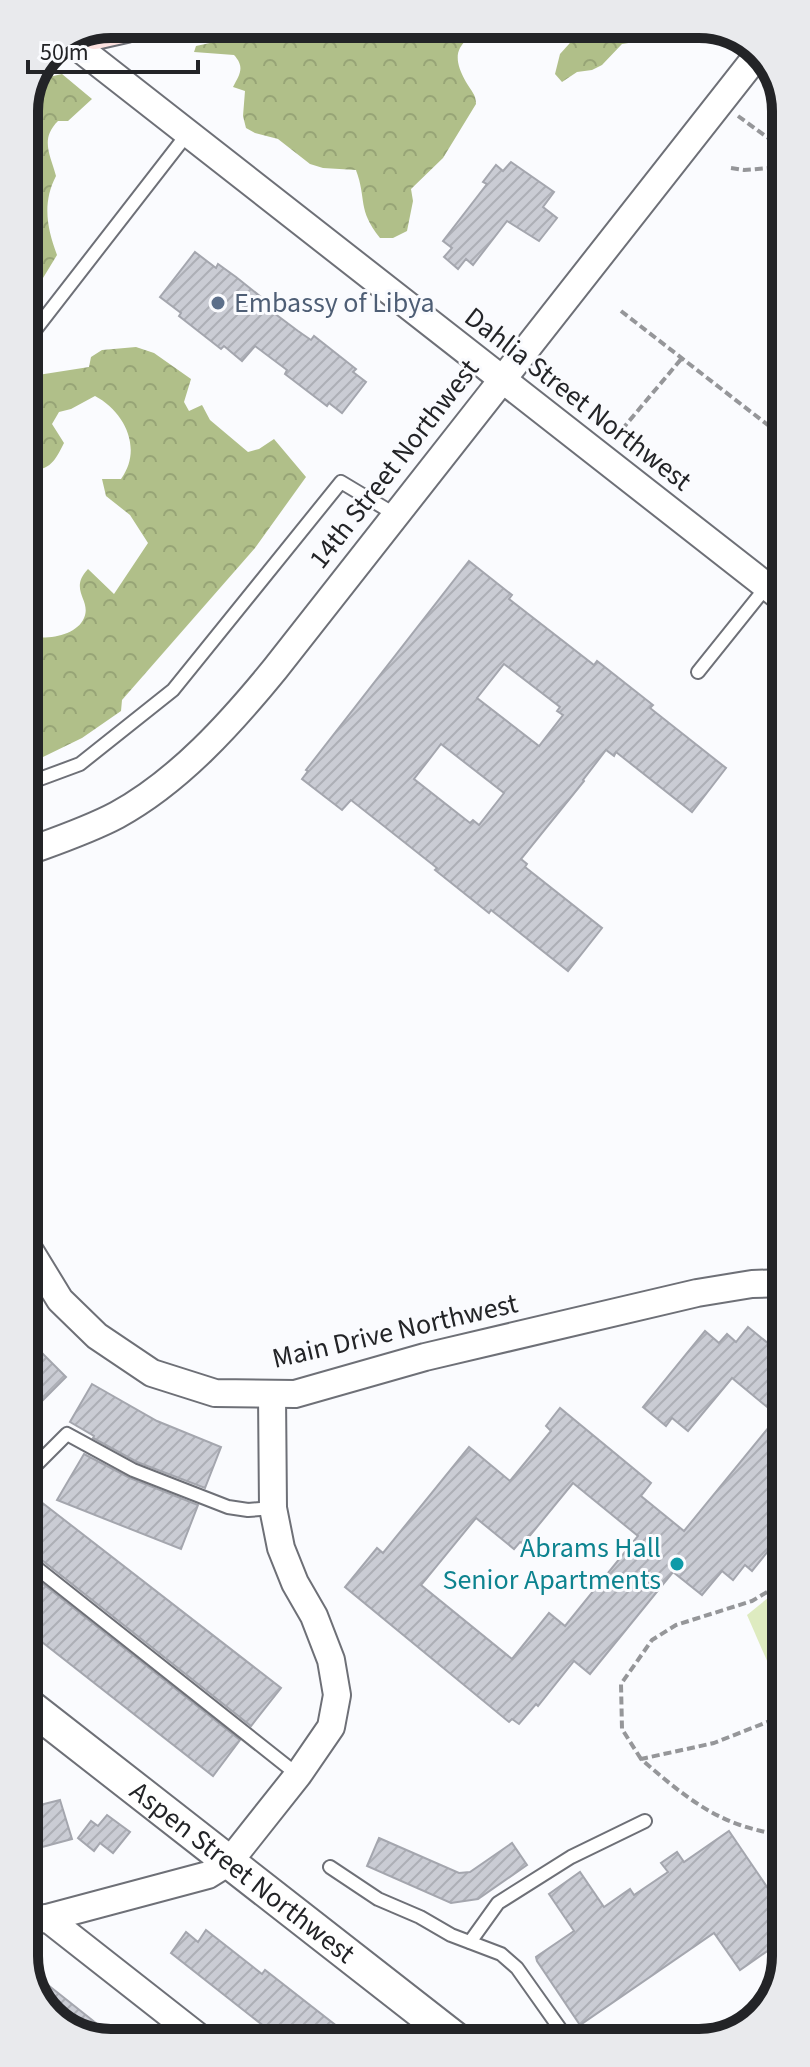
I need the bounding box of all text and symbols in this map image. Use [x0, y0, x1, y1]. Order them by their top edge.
scale bar [28, 24, 198, 74]
text: 50 m [40, 35, 89, 70]
place label: Embassy of Libya [234, 283, 435, 323]
marker: Embassy of Libya [209, 294, 227, 312]
street label: Dahlia Street Northwest [456, 298, 700, 501]
street label: 14th Street Northwest [299, 350, 489, 577]
street label: Main Drive Northwest [268, 1283, 522, 1379]
place label: Abrams Hall Senior Apartments [442, 1528, 661, 1600]
marker: Abrams Hall Senior Apartments [668, 1555, 686, 1573]
street label: Aspen Street Northwest [121, 1772, 364, 1973]

